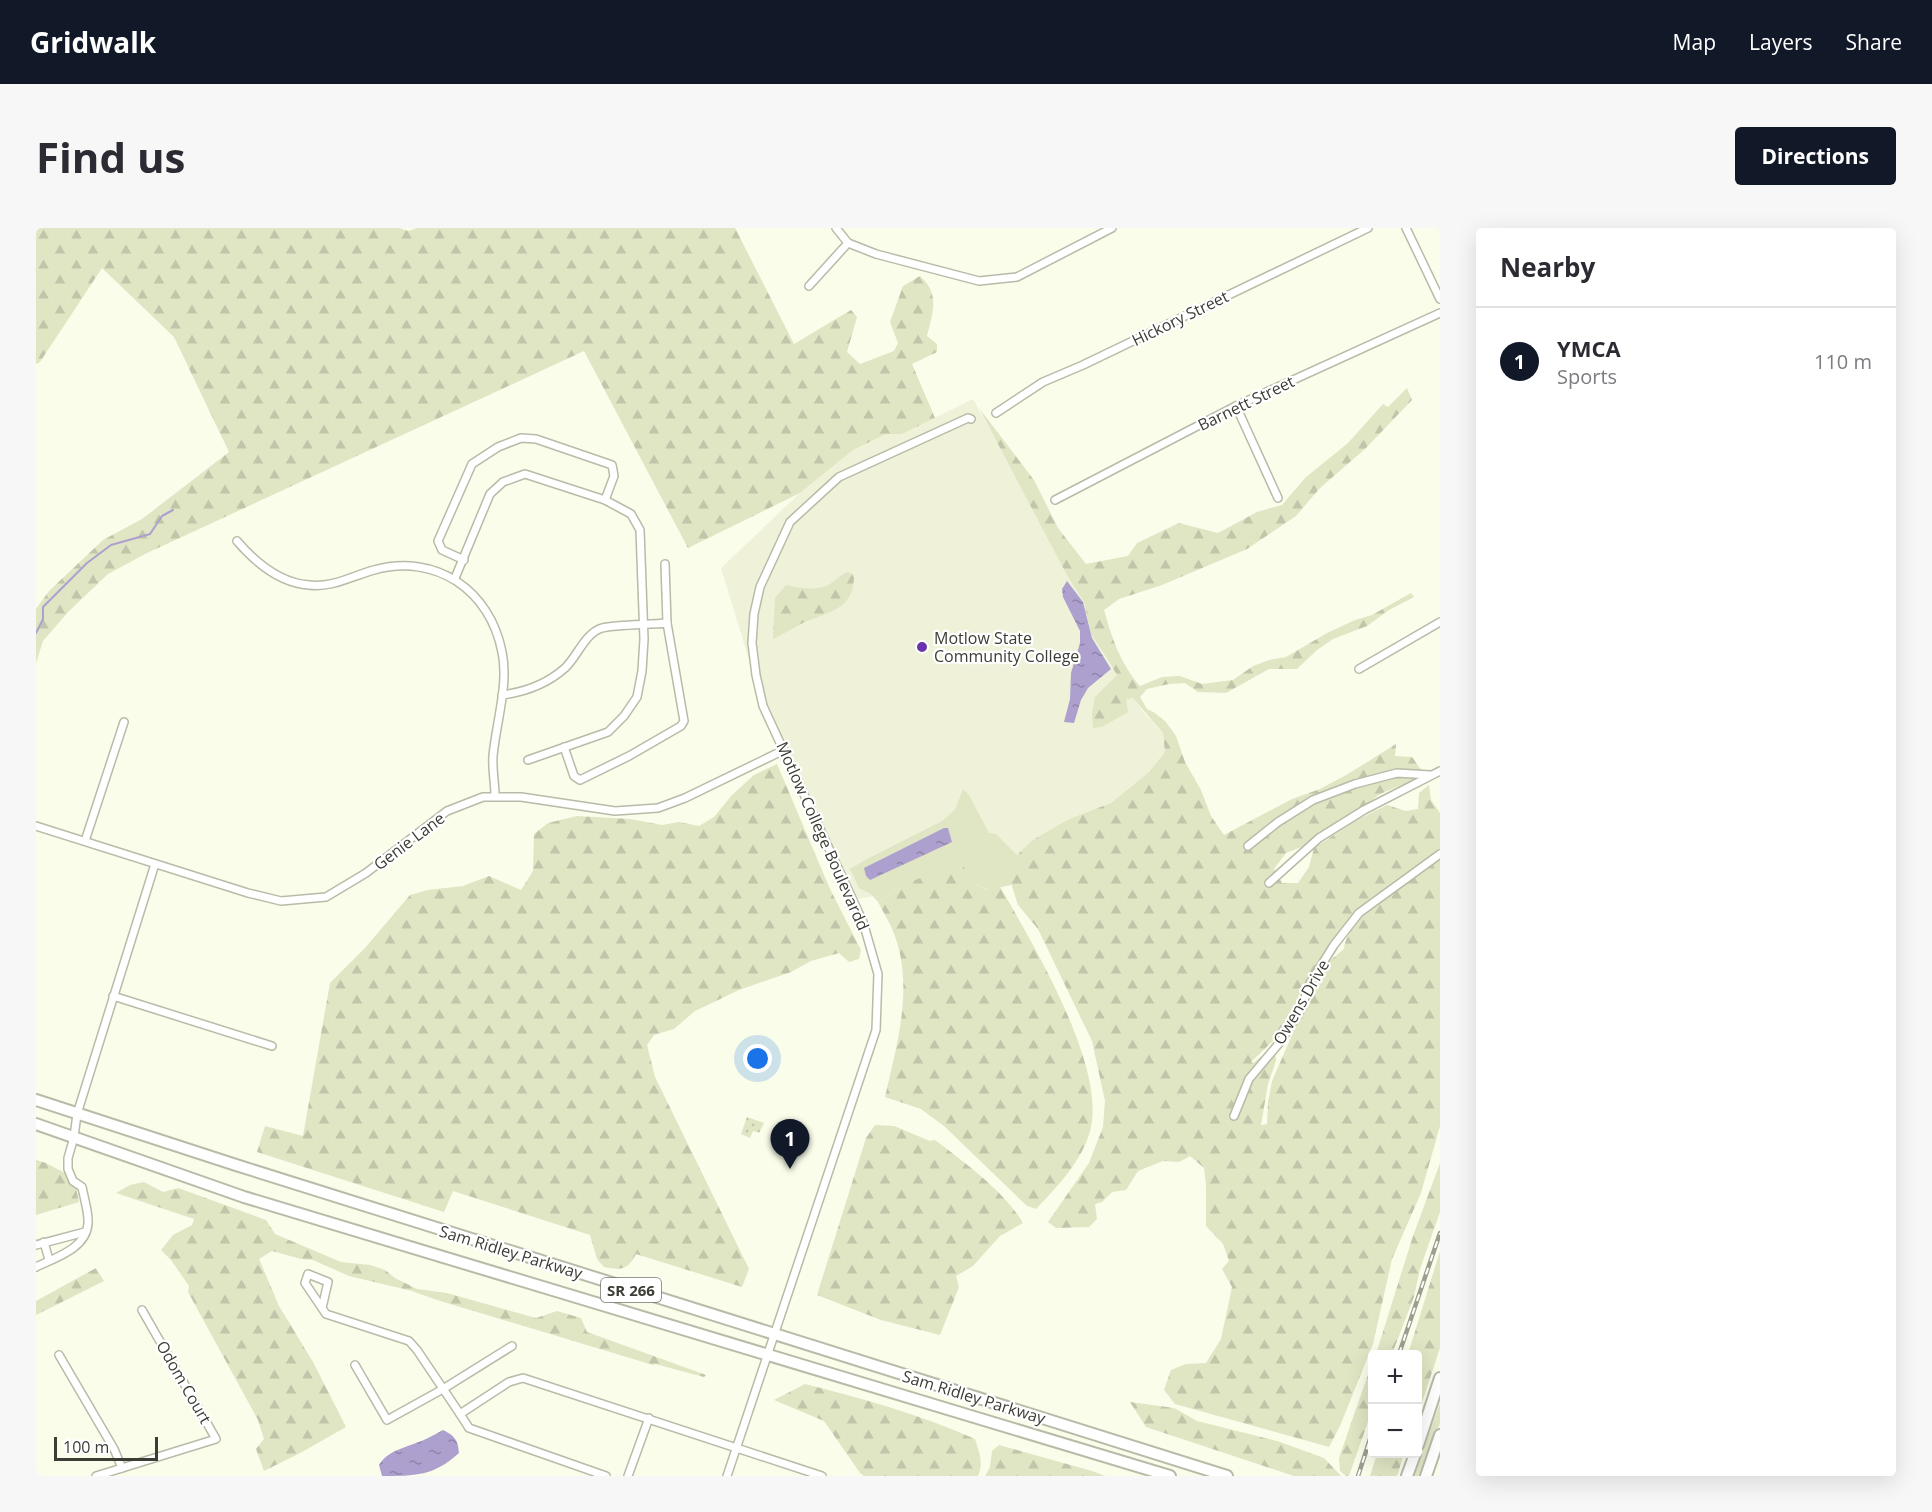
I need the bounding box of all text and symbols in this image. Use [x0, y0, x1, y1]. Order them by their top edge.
text: Gridwalk [30, 23, 156, 61]
text: Map [1673, 28, 1716, 56]
text: Layers [1749, 28, 1813, 56]
text: Share [1846, 28, 1902, 56]
button: Directions [1735, 127, 1896, 185]
text: Find us [36, 128, 185, 185]
text: Nearby [1500, 249, 1595, 285]
street label: Hickory Street [1128, 285, 1232, 351]
text: YMCA [1557, 333, 1621, 363]
text: 1 [1514, 348, 1525, 375]
text: 110 m [1814, 348, 1872, 375]
text: Sports [1557, 363, 1617, 390]
street label: Barnett Street [1194, 370, 1298, 436]
place label: Motlow State Community College [934, 627, 1079, 667]
marker: Motlow State Community College [915, 640, 929, 654]
street label: Motlow College Boulevardd [771, 738, 875, 934]
street label: Genie Lane [369, 807, 449, 875]
street label: Owens Drive [1268, 956, 1334, 1048]
your location [743, 1044, 772, 1073]
pin: 1 [770, 1120, 810, 1169]
street label: Sam Ridley Parkway [437, 1220, 586, 1284]
road number: SR 266 [601, 1278, 661, 1302]
street label: Odom Court [151, 1336, 217, 1428]
map controls [1368, 1350, 1422, 1458]
button: + [1368, 1350, 1422, 1404]
street label: Sam Ridley Parkway [900, 1365, 1049, 1429]
button: − [1368, 1404, 1422, 1458]
scale bar [54, 1434, 158, 1462]
text: 100 m [63, 1436, 109, 1458]

